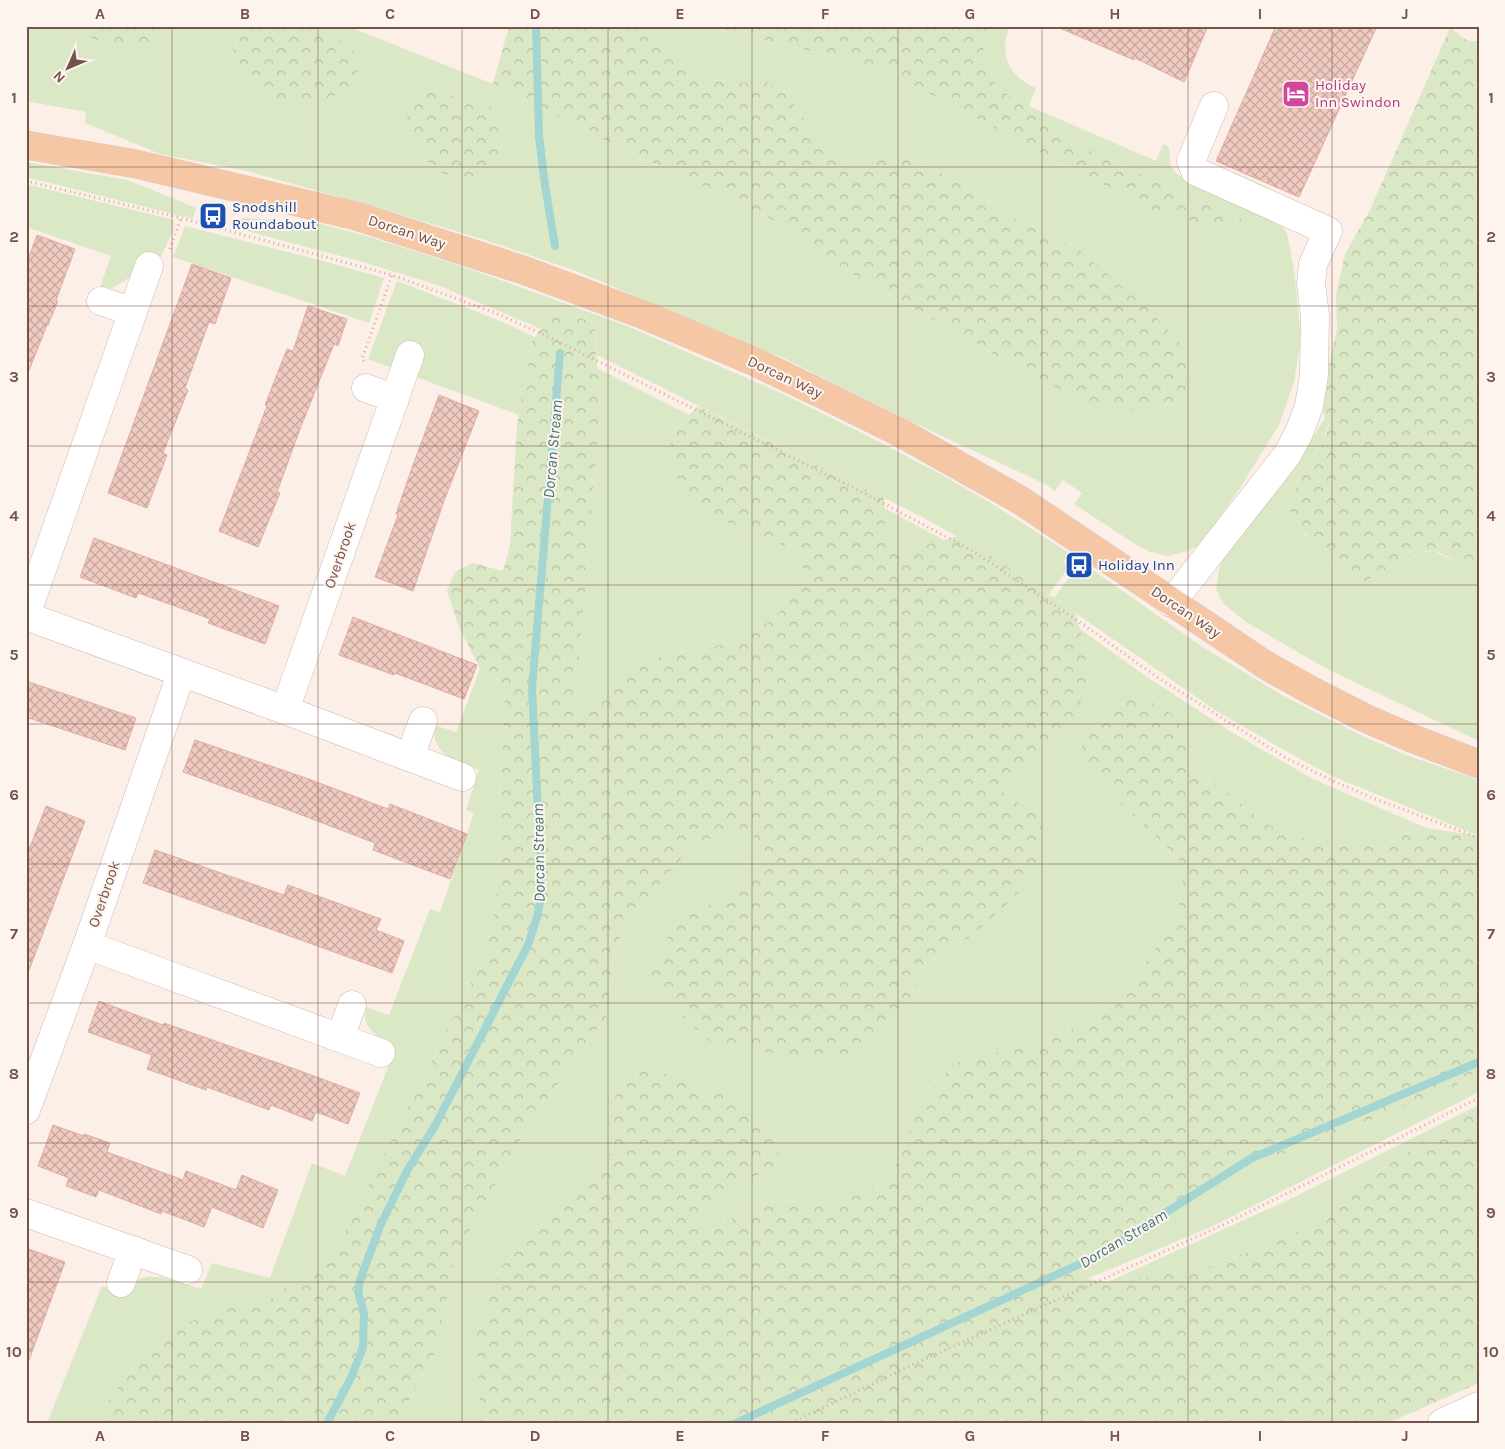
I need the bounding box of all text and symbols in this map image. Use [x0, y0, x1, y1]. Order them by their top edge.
text: A [95, 4, 105, 23]
text: B [240, 4, 250, 23]
text: C [385, 4, 395, 23]
text: D [530, 4, 541, 23]
text: E [675, 4, 685, 23]
text: F [821, 4, 830, 23]
text: G [965, 4, 975, 23]
text: H [1109, 4, 1121, 23]
text: I [1258, 4, 1262, 23]
text: J [1401, 4, 1409, 23]
north arrow [42, 42, 92, 92]
text: N [50, 67, 69, 86]
place label: Holiday Inn Swindon [1315, 76, 1400, 111]
hotel icon: Holiday Inn Swindon [1281, 79, 1311, 109]
text: 1 [11, 88, 17, 107]
text: 1 [1488, 88, 1494, 107]
place label: Snodshill Roundabout [232, 198, 317, 233]
bus stop icon: Snodshill Roundabout [198, 201, 228, 231]
street label: Dorcan Way [366, 211, 448, 253]
text: 2 [9, 227, 19, 246]
text: 2 [1486, 227, 1496, 246]
street label: Dorcan Way [745, 352, 825, 402]
text: 3 [9, 367, 19, 386]
text: 3 [1486, 367, 1496, 386]
water label: Dorcan Stream [539, 399, 566, 499]
text: 4 [9, 506, 19, 525]
text: 4 [1486, 506, 1496, 525]
street label: Overbrook [320, 519, 360, 591]
bus stop icon: Holiday Inn [1064, 550, 1094, 580]
place label: Holiday Inn [1098, 556, 1175, 574]
street label: Dorcan Way [1148, 582, 1224, 642]
text: 5 [9, 645, 19, 664]
text: 5 [1486, 645, 1496, 664]
text: 6 [9, 785, 19, 804]
text: 6 [1486, 785, 1496, 804]
water label: Dorcan Stream [528, 803, 549, 903]
street label: Overbrook [84, 858, 124, 930]
text: 7 [10, 924, 18, 943]
text: 7 [1487, 924, 1495, 943]
text: 8 [9, 1064, 19, 1083]
text: 8 [1486, 1064, 1496, 1083]
text: 9 [9, 1203, 19, 1222]
text: 9 [1486, 1203, 1496, 1222]
water label: Dorcan Stream [1076, 1205, 1171, 1272]
text: 10 [6, 1342, 22, 1361]
text: 10 [1483, 1342, 1499, 1361]
text: A [95, 1426, 105, 1445]
text: B [240, 1426, 250, 1445]
text: C [385, 1426, 395, 1445]
text: D [530, 1426, 541, 1445]
text: E [675, 1426, 685, 1445]
text: F [821, 1426, 830, 1445]
text: G [965, 1426, 975, 1445]
text: H [1109, 1426, 1121, 1445]
text: I [1258, 1426, 1262, 1445]
text: J [1401, 1426, 1409, 1445]

